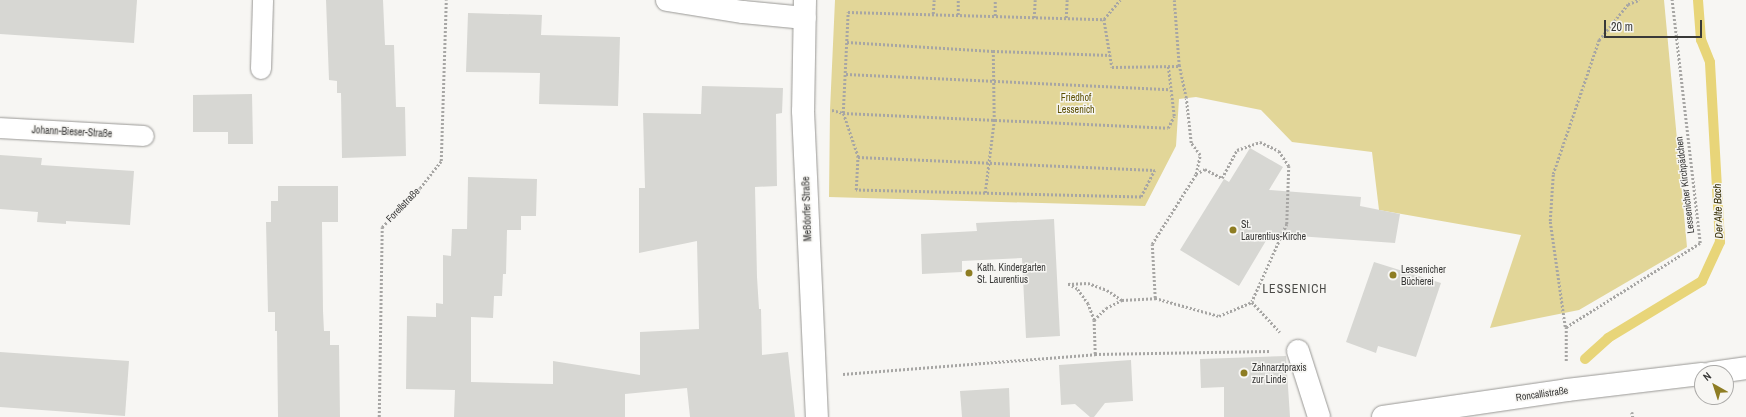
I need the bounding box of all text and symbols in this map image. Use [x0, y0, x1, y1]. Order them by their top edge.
scale bar [1606, 12, 1704, 38]
text: 20 m [1611, 19, 1633, 35]
park label: Friedhof Lessenich [1057, 91, 1095, 114]
street label: Johann-Bieser-Straße [31, 124, 113, 140]
street label: Lessenicher Kirchpädchen [1673, 136, 1697, 234]
street label: Meßdorfer Straße [800, 176, 814, 242]
water label: Der Alte Bach [1710, 183, 1726, 239]
street label: Forellstraße [384, 185, 422, 225]
place label: St. Laurentius-Kirche [1241, 218, 1306, 242]
marker: St. Laurentius-Kirche [1228, 225, 1238, 235]
place label: Kath. Kindergarten St. Laurentius [977, 261, 1046, 284]
place label: Lessenicher Bücherei [1401, 263, 1446, 286]
marker: Kath. Kindergarten St. Laurentius [964, 268, 974, 278]
marker: Lessenicher Bücherei [1388, 270, 1398, 280]
district label: LESSENICH [1263, 283, 1327, 297]
place label: Zahnarztpraxis zur Linde [1252, 361, 1307, 384]
north arrow [1694, 365, 1734, 405]
marker: Zahnarztpraxis zur Linde [1239, 368, 1249, 378]
text: N [1700, 369, 1714, 384]
street label: Roncallistraße [1515, 384, 1569, 404]

